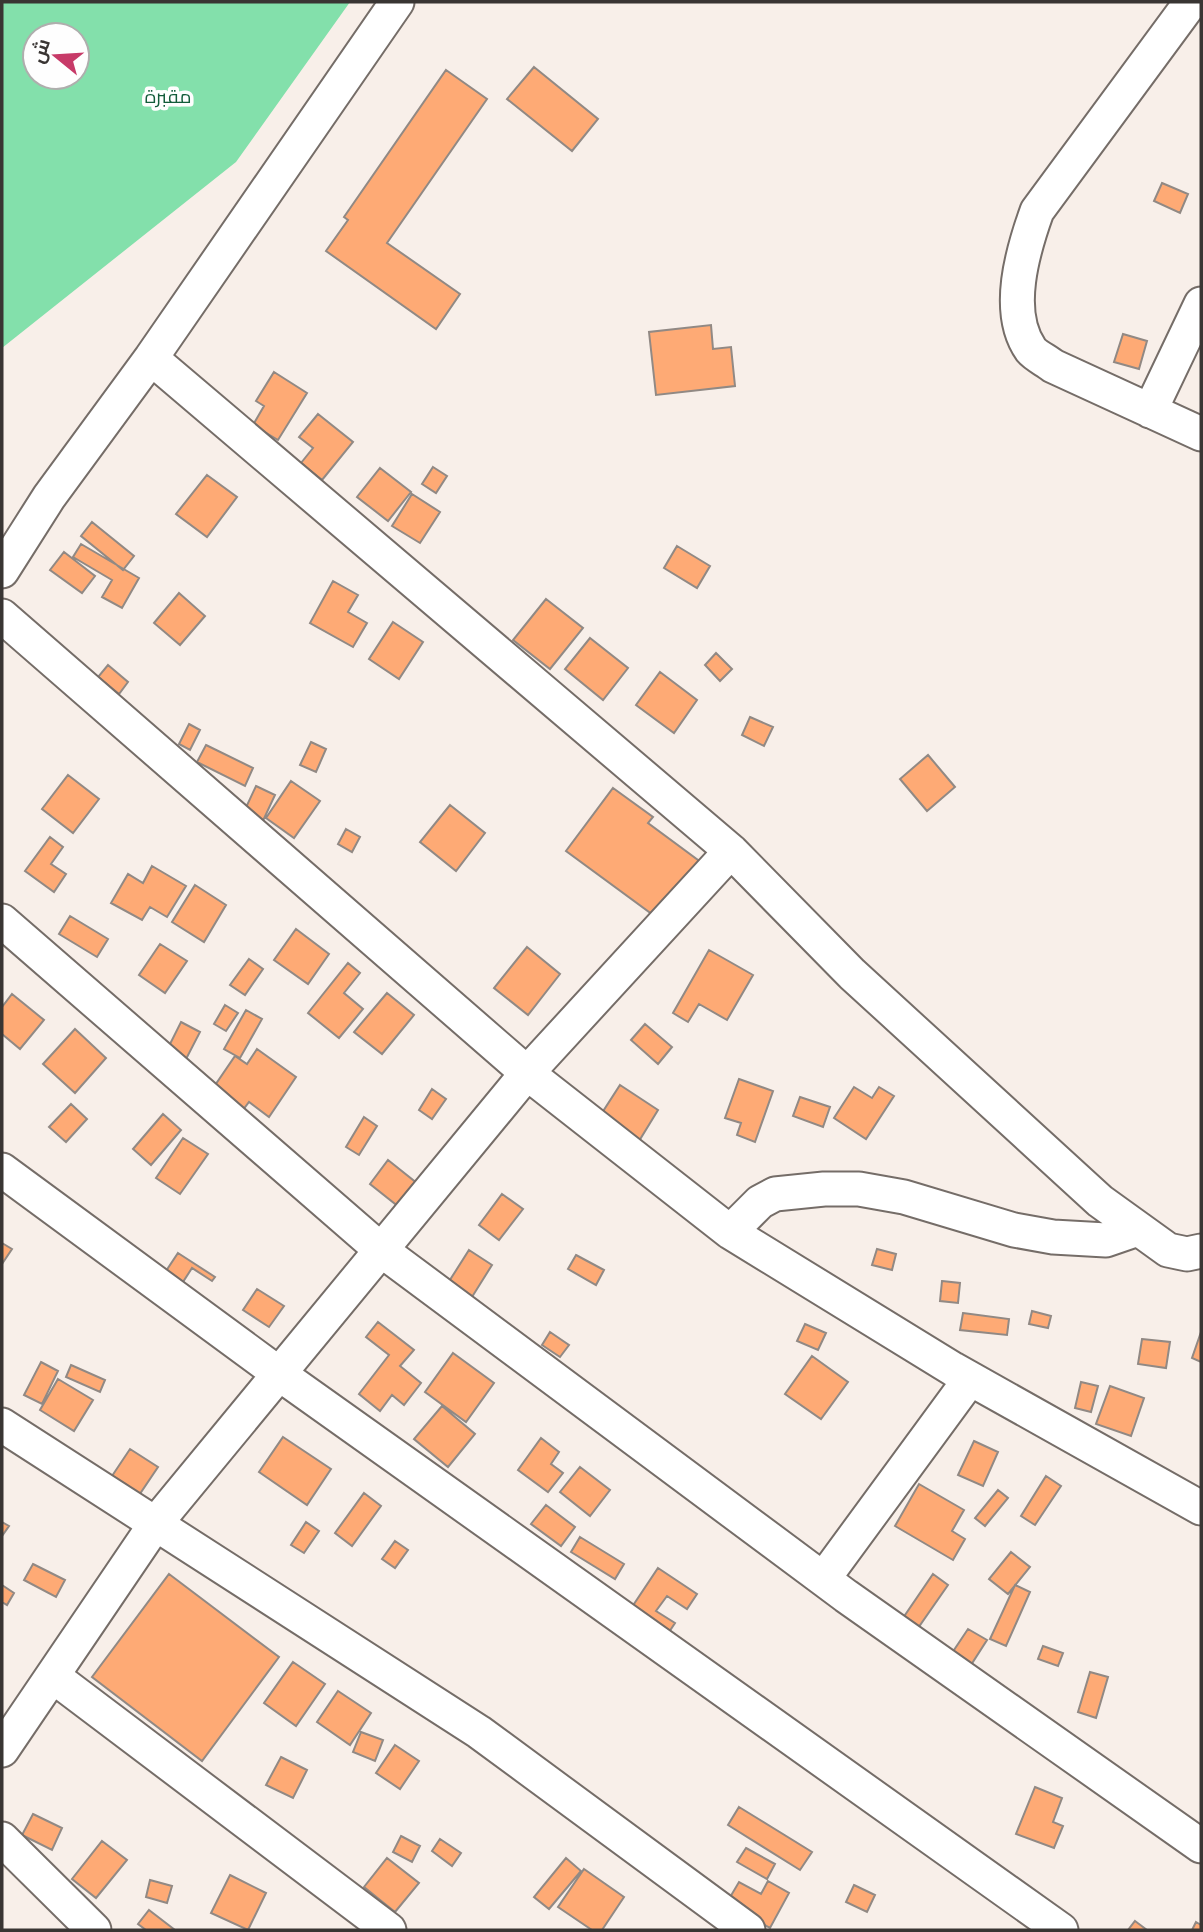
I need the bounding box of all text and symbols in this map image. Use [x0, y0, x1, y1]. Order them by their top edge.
north arrow [21, 21, 91, 91]
text: ش [25, 35, 56, 66]
park label: مقبرة [145, 84, 191, 109]

